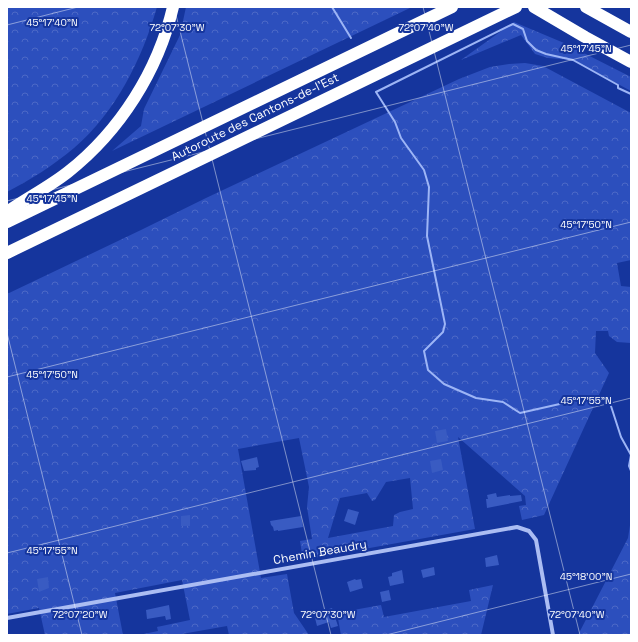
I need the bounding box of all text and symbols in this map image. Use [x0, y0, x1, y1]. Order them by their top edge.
text: 45°17'40"N [26, 16, 78, 29]
text: 72°07'30"W [149, 21, 205, 34]
text: 72°07'40"W [398, 21, 454, 34]
text: 45°17'45"N [560, 42, 612, 55]
street label: Autoroute des Cantons-de-l'Est [168, 69, 342, 165]
text: 45°17'45"N [26, 192, 78, 205]
text: 45°17'50"N [560, 218, 612, 231]
text: 45°17'50"N [26, 368, 78, 381]
text: 45°17'55"N [560, 394, 612, 407]
street label: Chemin Beaudry [272, 536, 368, 568]
text: 45°17'55"N [26, 544, 78, 557]
text: 45°18'00"N [560, 570, 612, 583]
text: 72°07'20"W [52, 608, 108, 621]
text: 72°07'30"W [300, 608, 356, 621]
text: 72°07'40"W [549, 608, 605, 621]

